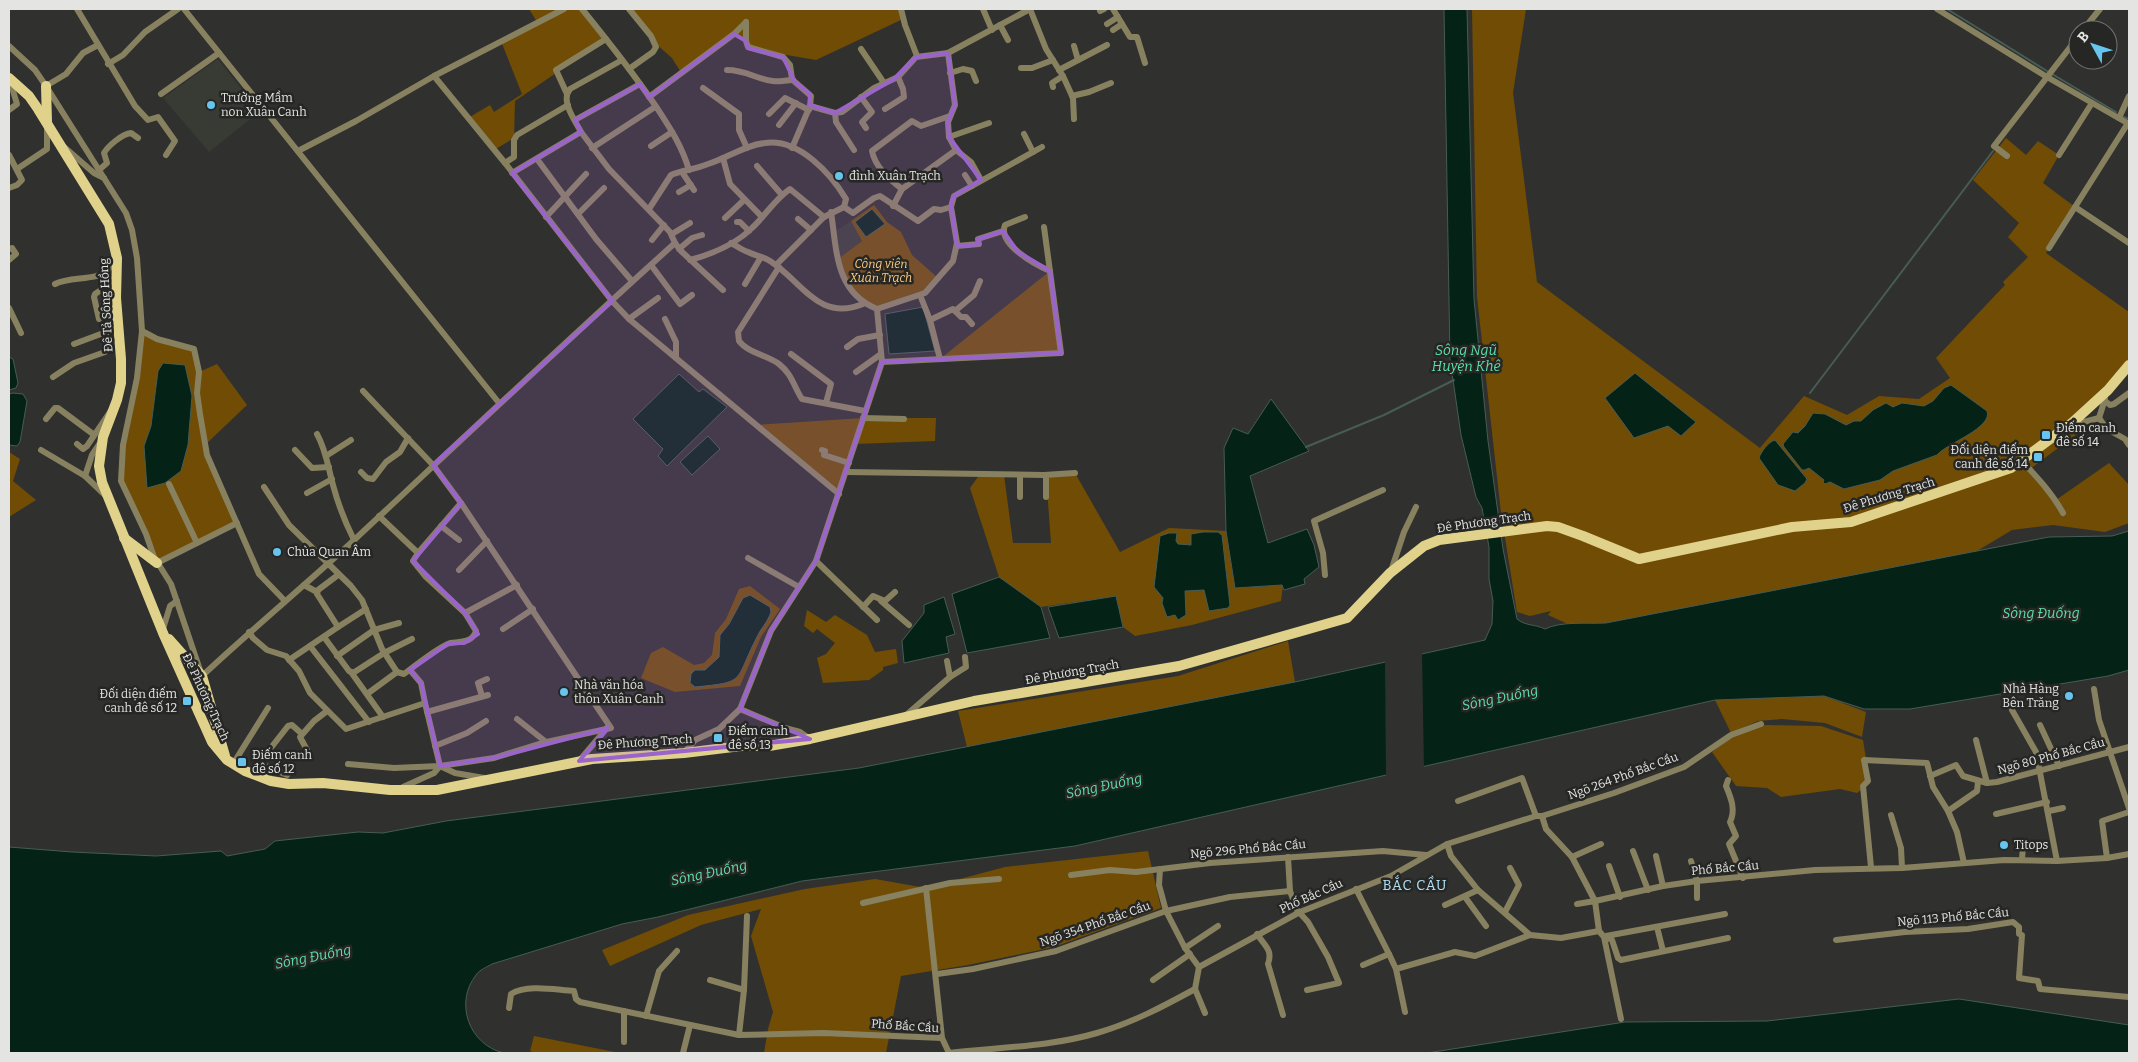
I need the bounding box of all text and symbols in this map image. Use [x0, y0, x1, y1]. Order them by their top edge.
north arrow [2068, 20, 2118, 70]
text: B [2074, 28, 2093, 46]
place label: Trường Mầm non Xuân Canh [221, 90, 307, 119]
marker: Trường Mầm non Xuân Canh [205, 99, 217, 111]
place label: đình Xuân Trạch [849, 169, 941, 183]
marker: đình Xuân Trạch [833, 170, 845, 182]
street label: Đê Tả Sông Hồng [96, 257, 115, 352]
park label: Công viên Xuân Trạch [849, 257, 912, 285]
water label: Sông Ngũ Huyện Khê [1432, 342, 1500, 375]
place label: Điếm canh đê số 14 [2056, 420, 2117, 449]
marker: Điếm canh đê số 14 [2040, 429, 2052, 441]
place label: Đối diện điếm canh đê số 14 [1951, 442, 2029, 471]
marker: Đối diện điếm canh đê số 14 [2032, 451, 2044, 463]
street label: Đê Phương Trạch [1842, 474, 1937, 516]
street label: Đê Phương Trạch [1436, 508, 1532, 536]
place label: Chùa Quan Âm [287, 544, 371, 559]
marker: Chùa Quan Âm [271, 546, 283, 558]
water label: Sông Đuống [2002, 605, 2080, 622]
street label: Đê Phương Trạch [180, 651, 233, 743]
street label: Đê Phương Trạch [1024, 657, 1120, 687]
place label: Nhà văn hóa thôn Xuân Canh [574, 678, 664, 706]
water label: Sông Đuống [1460, 682, 1540, 714]
place label: Nhà Hàng Bên Trăng [2002, 682, 2059, 710]
place label: Đối diện điếm canh đê số 12 [100, 686, 178, 715]
marker: Nhà văn hóa thôn Xuân Canh [558, 686, 570, 698]
marker: Nhà Hàng Bên Trăng [2063, 690, 2075, 702]
marker: Đối diện điếm canh đê số 12 [181, 695, 193, 707]
place label: Điếm canh đê số 13 [728, 723, 789, 752]
street label: Đê Phương Trạch [597, 732, 693, 752]
marker: Điếm canh đê số 13 [712, 732, 724, 744]
street label: Ngõ 80 Phố Bắc Cầu [1996, 734, 2107, 777]
place label: Điếm canh đê số 12 [252, 747, 313, 776]
street label: Ngõ 264 Phố Bắc Cầu [1566, 748, 1680, 802]
marker: Điếm canh đê số 12 [236, 756, 248, 768]
water label: Sông Đuống [1064, 770, 1144, 802]
street label: Ngõ 296 Phố Bắc Cầu [1190, 836, 1307, 861]
place label: Titops [2014, 838, 2049, 852]
marker: Titops [1998, 839, 2010, 851]
water label: Sông Đuống [669, 857, 749, 889]
street label: Phố Bắc Cầu [1691, 857, 1760, 878]
district label: BẮC CẦU [1383, 874, 1448, 894]
street label: Phố Bắc Cầu [1277, 875, 1345, 916]
street label: Ngõ 354 Phố Bắc Cầu [1038, 897, 1152, 949]
street label: Ngõ 113 Phố Bắc Cầu [1897, 904, 2010, 929]
water label: Sông Đuống [273, 941, 353, 973]
street label: Phố Bắc Cầu [871, 1016, 940, 1035]

